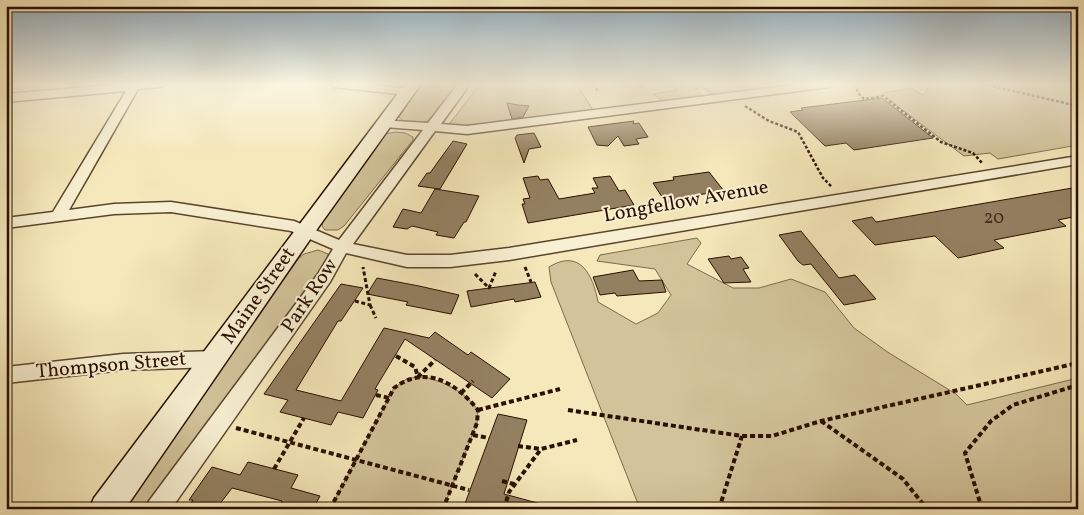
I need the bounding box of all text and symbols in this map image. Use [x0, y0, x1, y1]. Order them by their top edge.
street label: Longfellow Avenue [601, 174, 771, 230]
house number: 20 [984, 206, 1004, 231]
street label: Maine Street [215, 242, 303, 350]
street label: Park Row [275, 253, 345, 339]
street label: Thompson Street [35, 345, 187, 387]

